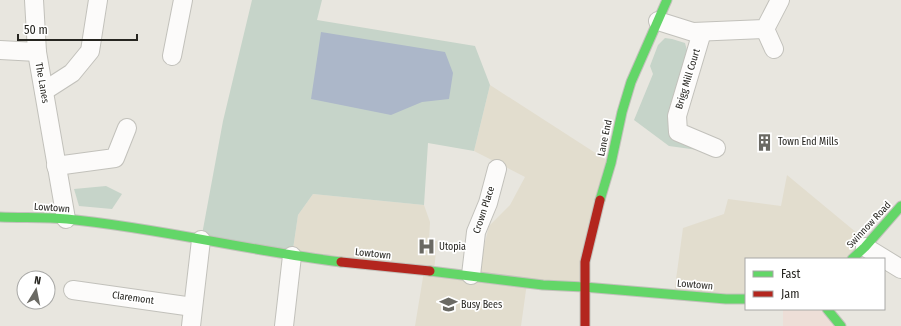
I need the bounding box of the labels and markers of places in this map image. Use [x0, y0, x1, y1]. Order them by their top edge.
building icon: Town End Mills [755, 132, 775, 152]
place label: Town End Mills [778, 136, 838, 148]
hospital icon: Utopia [416, 237, 436, 257]
place label: Utopia [439, 241, 466, 253]
school or university icon: Busy Bees [438, 295, 458, 315]
place label: Busy Bees [461, 299, 502, 311]

